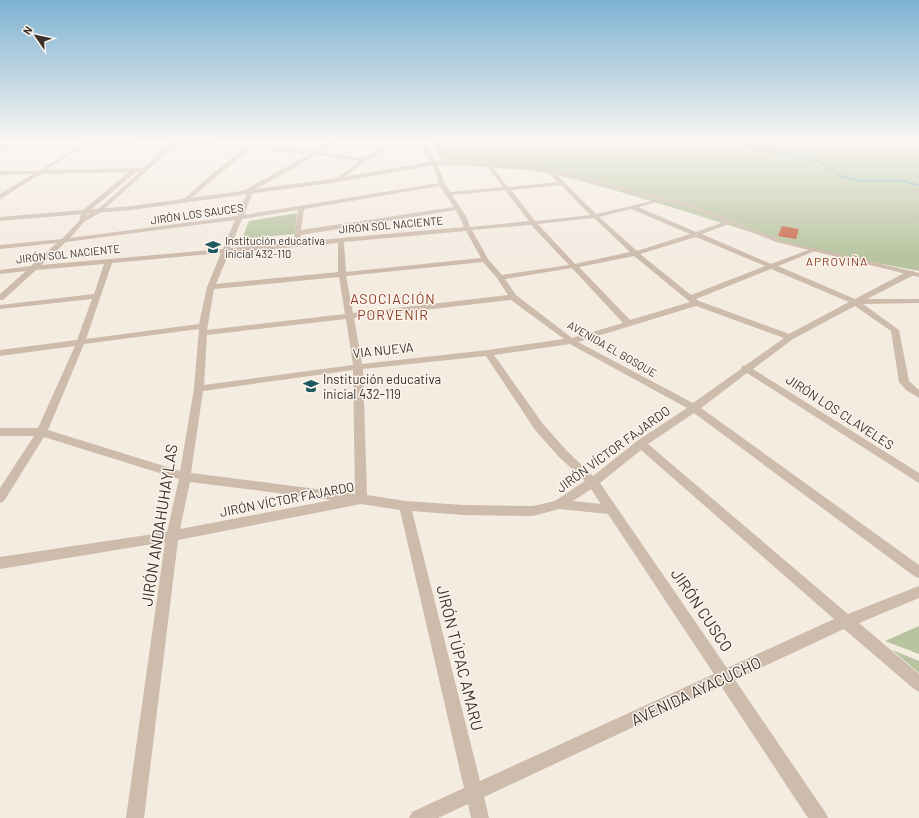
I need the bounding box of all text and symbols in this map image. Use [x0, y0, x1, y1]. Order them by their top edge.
north arrow [16, 16, 56, 56]
text: N [20, 23, 35, 37]
street label: JIRÓN LOS SAUCES [150, 201, 244, 226]
street label: JIRÓN SOL NACIENTE [338, 213, 444, 236]
place label: Institución educativa inicial 432-110 [225, 234, 325, 260]
school or university icon: Institución educativa inicial 432-110 [204, 238, 222, 256]
street label: JIRÓN SOL NACIENTE [15, 242, 121, 265]
district label: APROVIÑA [806, 254, 868, 268]
district label: ASOCIACIÓN PORVENIR [350, 290, 436, 323]
street label: AVENIDA EL BOSQUE [566, 318, 659, 379]
street label: VIA NUEVA [352, 339, 414, 361]
place label: Institución educativa inicial 432-119 [323, 371, 441, 402]
street label: JIRÓN LOS CLAVELES [783, 371, 897, 453]
school or university icon: Institución educativa inicial 432-119 [302, 377, 320, 395]
street label: JIRÓN VÍCTOR FAJARDO [553, 402, 673, 496]
street label: JIRÓN ANDAHUHAYLAS [136, 442, 181, 607]
street label: JIRÓN VÍCTOR FAJARDO [218, 478, 356, 520]
street label: JIRÓN CUSCO [668, 565, 737, 655]
street label: JIRÓN TÚPAC AMARU [433, 583, 488, 733]
street label: AVENIDA AYACUCHO [628, 652, 764, 729]

